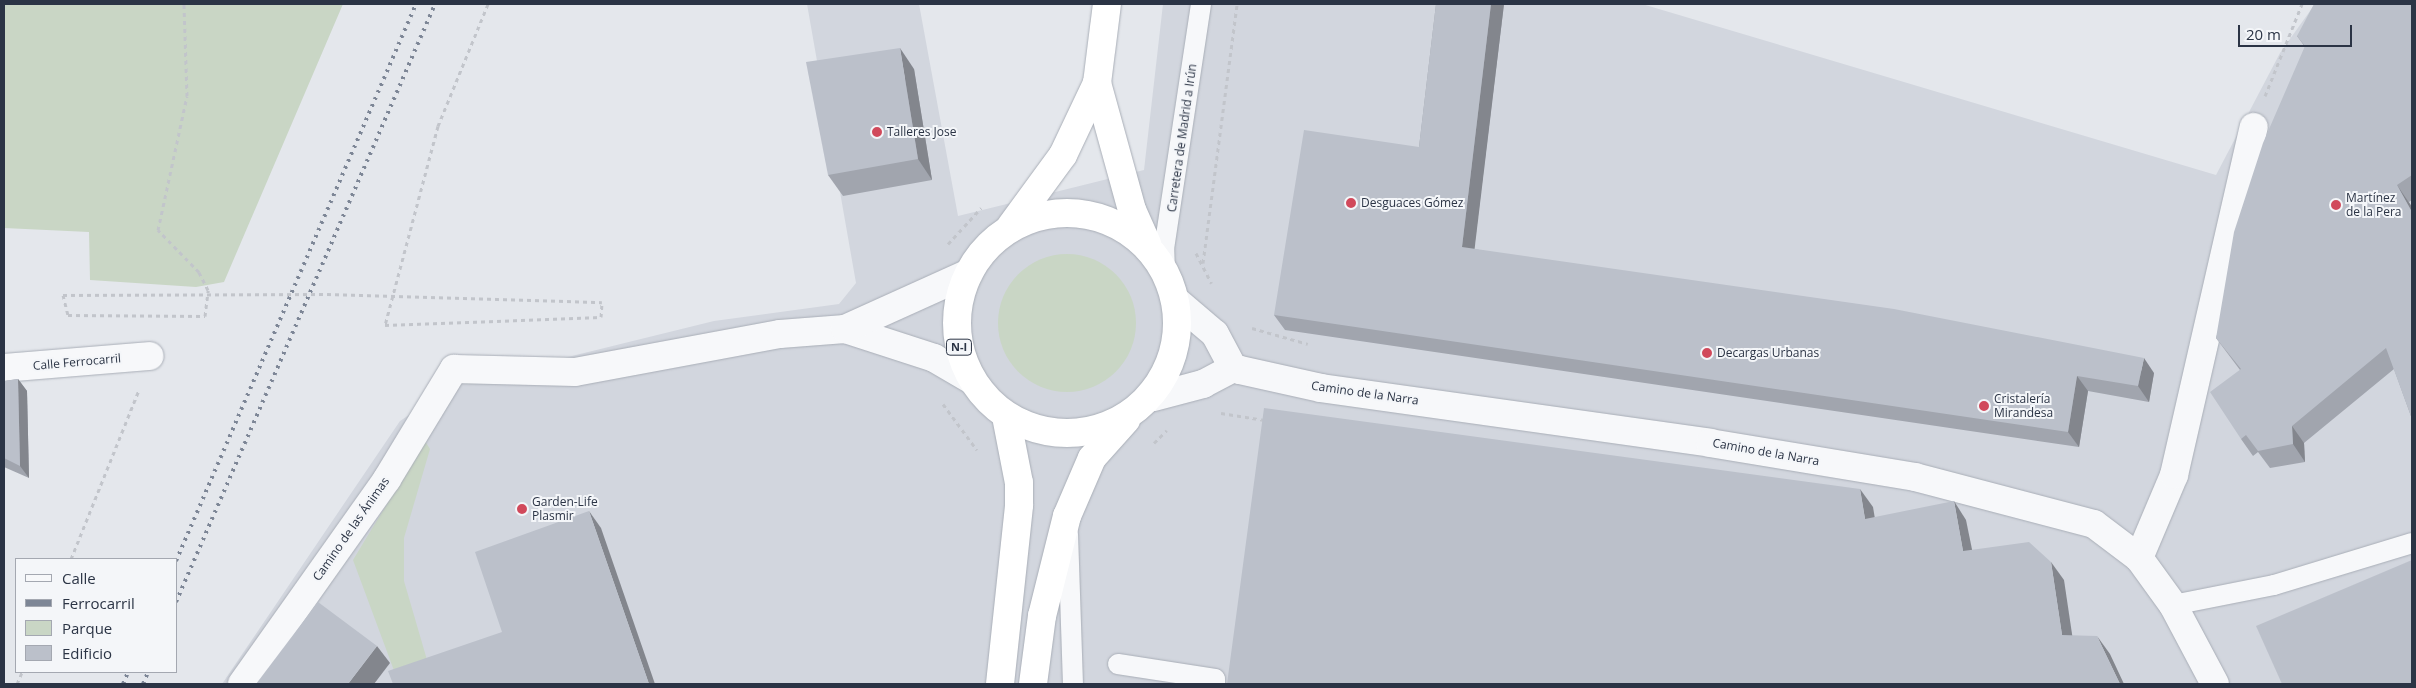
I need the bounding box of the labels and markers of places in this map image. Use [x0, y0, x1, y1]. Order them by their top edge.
place label: Talleres Jose [887, 125, 956, 139]
marker: Talleres Jose [871, 126, 883, 138]
place label: Martínez de la Pera [2346, 191, 2402, 219]
place label: Desguaces Gómez [1361, 196, 1463, 210]
marker: Desguaces Gómez [1345, 197, 1357, 209]
marker: Martínez de la Pera [2330, 199, 2342, 211]
place label: Decargas Urbanas [1717, 346, 1819, 360]
marker: Decargas Urbanas [1701, 347, 1713, 359]
place label: Cristalería Mirandesa [1994, 392, 2053, 420]
marker: Cristalería Mirandesa [1978, 400, 1990, 412]
place label: Garden-Life Plasmir [532, 495, 598, 523]
marker: Garden-Life Plasmir [516, 503, 528, 515]

